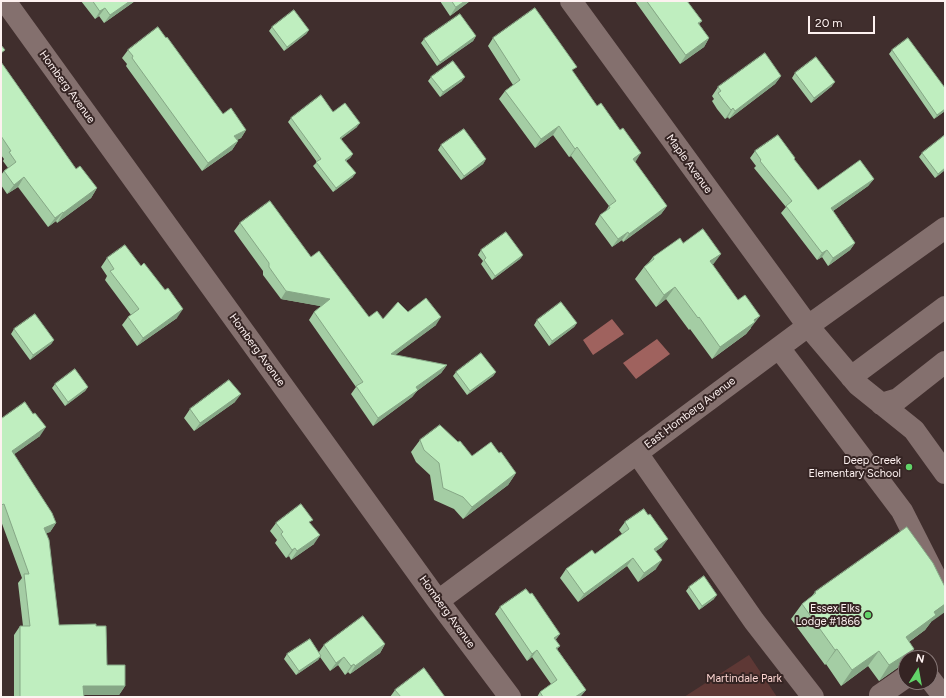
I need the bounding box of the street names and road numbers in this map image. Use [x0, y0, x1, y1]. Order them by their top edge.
street label: Homberg Avenue [36, 48, 98, 126]
street label: Maple Avenue [663, 132, 715, 196]
street label: Homberg Avenue [226, 311, 288, 389]
street label: East Homberg Avenue [642, 374, 738, 452]
street label: Homberg Avenue [416, 573, 478, 651]

